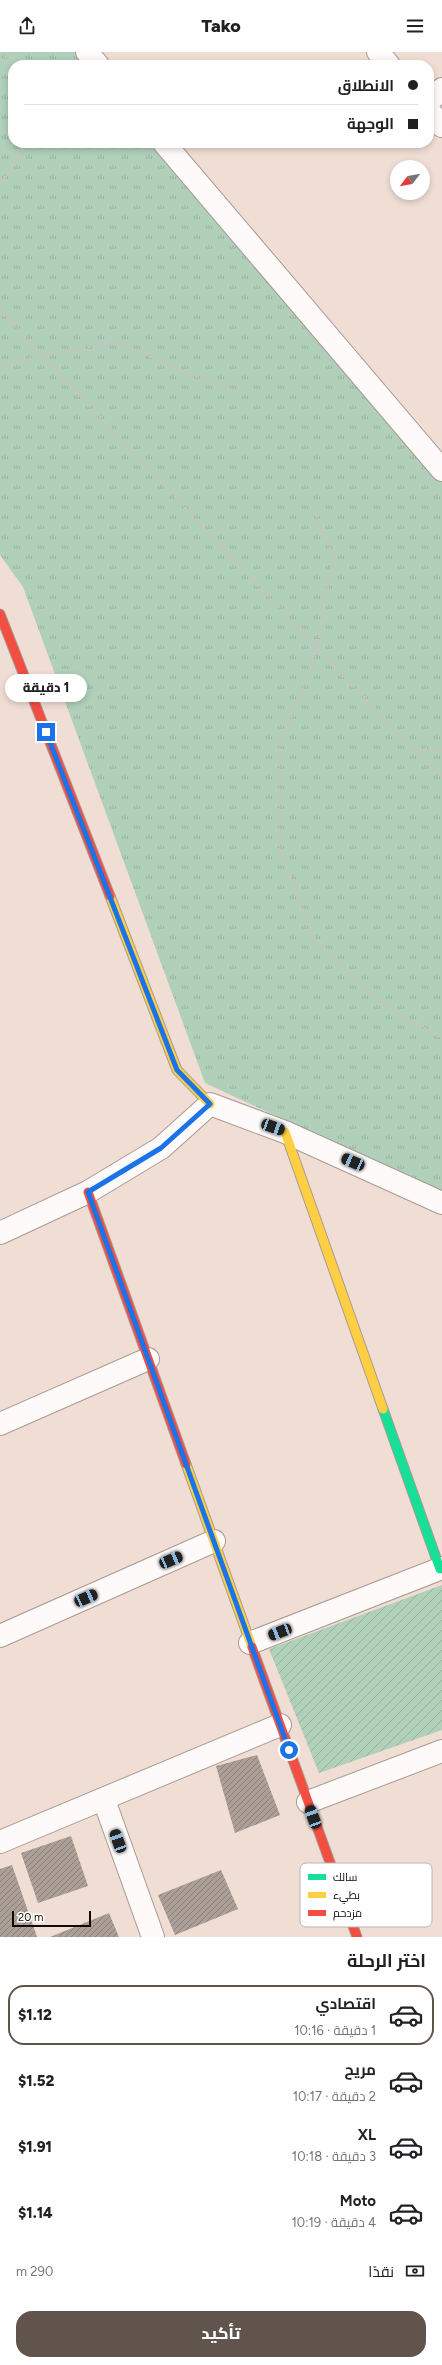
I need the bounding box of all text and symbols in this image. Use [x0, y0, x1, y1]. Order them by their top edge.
icon: share [16, 15, 38, 37]
text: Tako [201, 15, 241, 37]
icon: menu [404, 15, 426, 37]
text: الانطلاق [338, 77, 394, 95]
text: الوجهة [347, 115, 394, 133]
north arrow [390, 160, 430, 200]
map controls [390, 160, 430, 200]
callout: 1 دقيقة [5, 674, 87, 702]
text: 1 دقيقة [23, 680, 69, 695]
route end [37, 723, 55, 741]
car [260, 1117, 286, 1137]
car [340, 1152, 366, 1172]
car [158, 1550, 184, 1570]
car [73, 1588, 99, 1608]
car [267, 1622, 293, 1642]
route start [280, 1741, 298, 1759]
car [303, 1804, 323, 1830]
car [108, 1828, 128, 1854]
legend [300, 1863, 432, 1927]
text: سالك [333, 1871, 357, 1884]
text: بطيء [333, 1889, 360, 1904]
text: مزدحم [333, 1907, 362, 1921]
scale bar [12, 1909, 91, 1928]
text: 20 m [18, 1911, 43, 1924]
text: اختر الرحلة [347, 1950, 426, 1972]
text: اقتصادي [316, 1995, 376, 2013]
icon: car [388, 1997, 424, 2033]
text: $1.12 [18, 2006, 52, 2024]
text: 1 دقيقة · 10:16 [294, 2023, 376, 2038]
text: مريح [344, 2061, 376, 2079]
icon: car [388, 2063, 424, 2099]
text: $1.52 [18, 2072, 54, 2090]
text: 2 دقيقة · 10:17 [293, 2089, 376, 2104]
text: XL [358, 2126, 376, 2144]
icon: car [388, 2129, 424, 2165]
text: $1.91 [18, 2138, 52, 2156]
text: 3 دقيقة · 10:18 [292, 2149, 376, 2164]
text: Moto [340, 2192, 376, 2210]
icon: car [388, 2195, 424, 2231]
text: $1.14 [18, 2204, 53, 2222]
text: 4 دقيقة · 10:19 [291, 2215, 376, 2230]
icon: cash [404, 2260, 426, 2282]
text: نقدًا [368, 2263, 394, 2281]
text: 290 m [16, 2264, 53, 2279]
button: تأكيد [16, 2311, 426, 2357]

